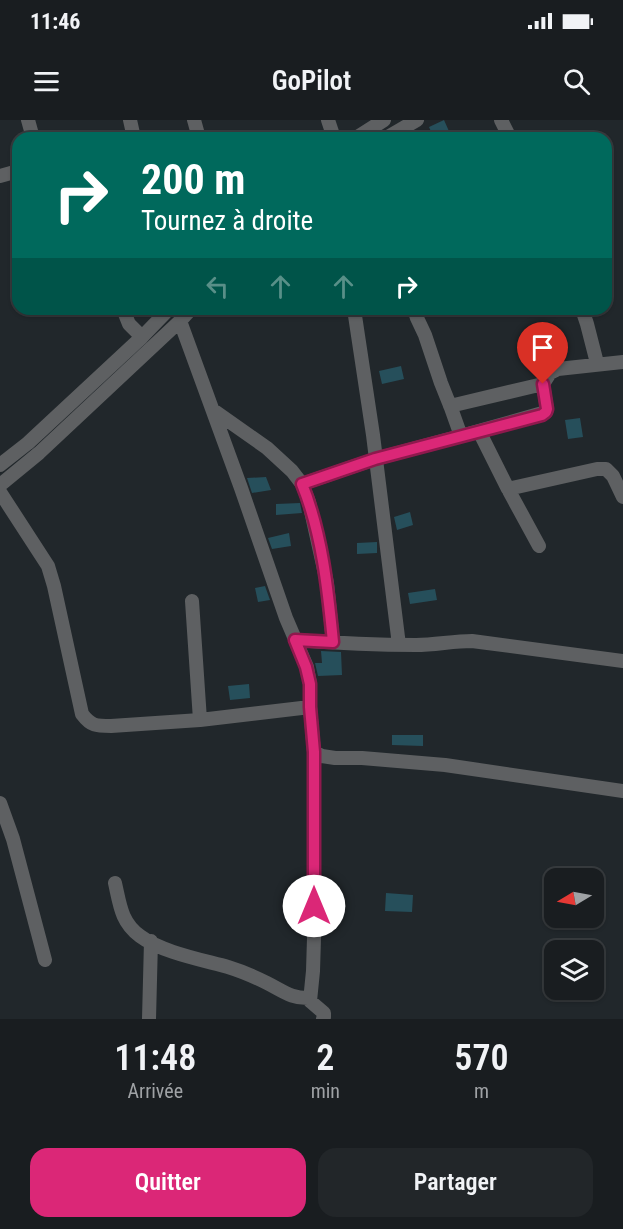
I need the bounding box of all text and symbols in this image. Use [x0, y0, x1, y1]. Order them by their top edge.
text: 11:46 [30, 9, 81, 34]
icon: menu [30, 65, 63, 98]
text: GoPilot [272, 65, 351, 97]
icon: search [560, 65, 593, 98]
text: 200 m [141, 155, 246, 204]
icon: right [42, 156, 120, 234]
text: Tournez à droite [141, 205, 313, 237]
icon: left [201, 270, 234, 303]
icon: ahead [264, 270, 297, 303]
icon: ahead [327, 270, 360, 303]
icon: right [390, 270, 423, 303]
pin [517, 322, 568, 384]
icon: arrive [526, 331, 559, 364]
north arrow [544, 868, 604, 928]
map controls [544, 868, 604, 1000]
position arrow [282, 874, 346, 938]
button: layers [544, 940, 604, 1000]
text: 11:48 [114, 1037, 196, 1079]
text: 2 [316, 1037, 334, 1079]
text: 570 [454, 1037, 509, 1079]
text: Arrivée [128, 1079, 183, 1103]
text: min [311, 1079, 340, 1103]
text: m [474, 1079, 489, 1103]
button: Quitter [30, 1148, 306, 1217]
button: Partager [318, 1148, 593, 1217]

